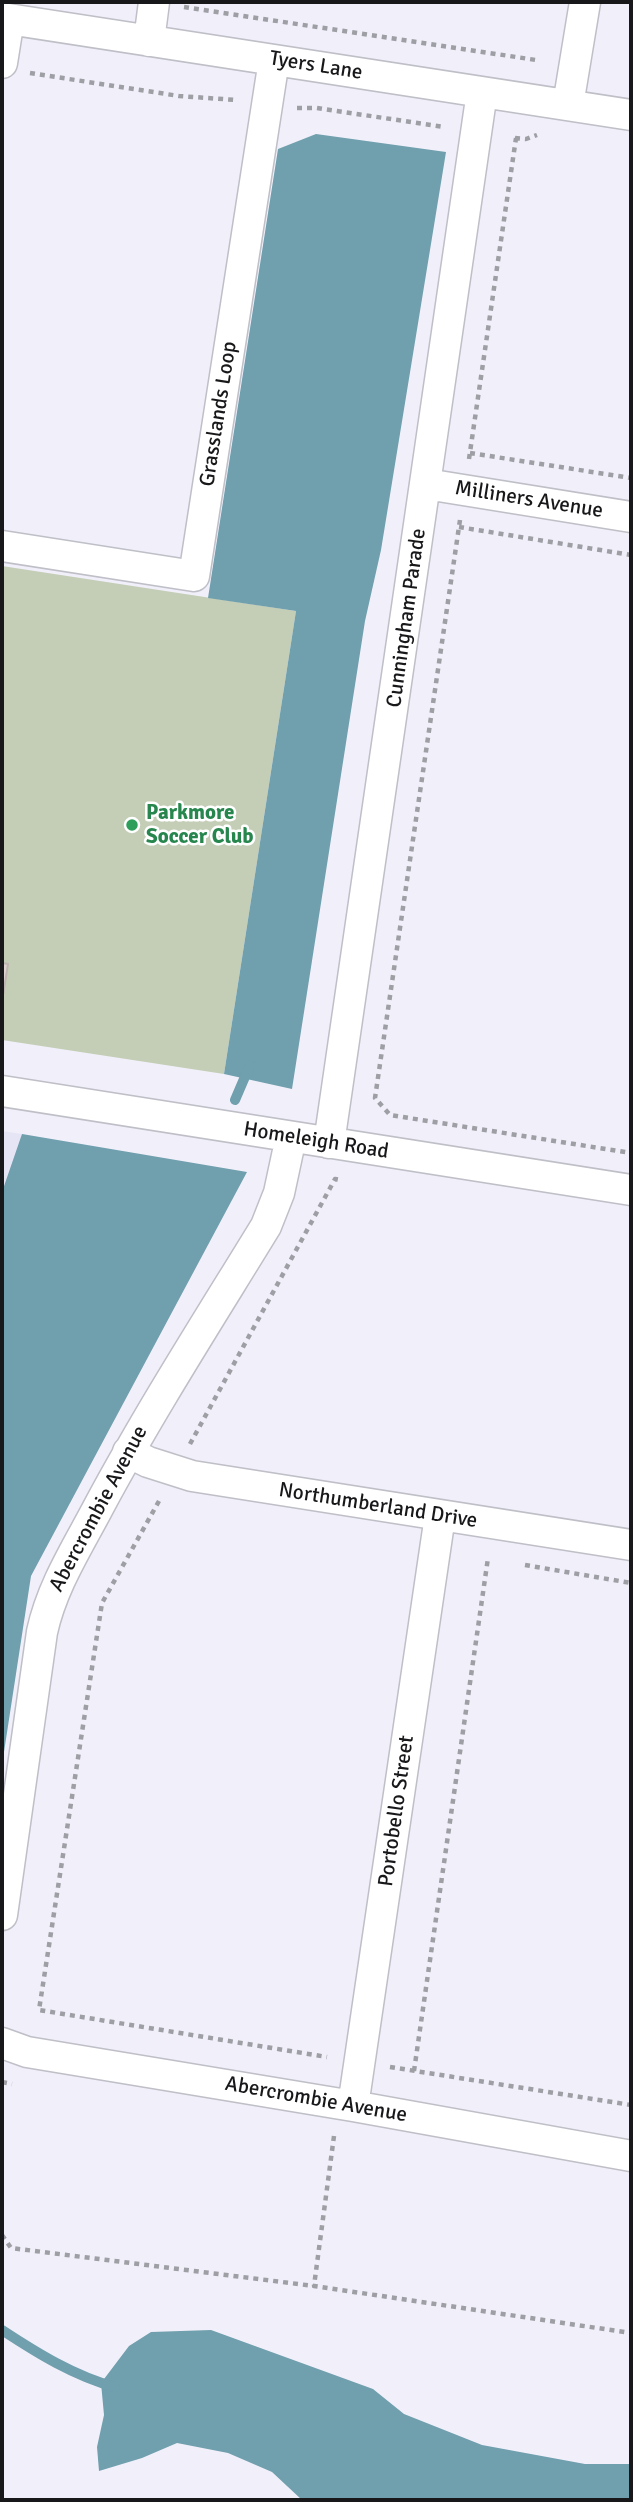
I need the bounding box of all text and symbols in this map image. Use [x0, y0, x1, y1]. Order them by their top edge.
street label: Tyers Lane [268, 46, 364, 86]
street label: Grasslands Loop [195, 340, 243, 488]
street label: Milliners Avenue [453, 476, 605, 524]
street label: Cunningham Parade [382, 527, 432, 709]
place label: Parkmore Soccer Club [146, 800, 253, 850]
marker: Parkmore Soccer Club [124, 817, 140, 833]
street label: Homeleigh Road [242, 1117, 390, 1165]
street label: Abercrombie Avenue [45, 1422, 153, 1596]
street label: Northumberland Drive [277, 1478, 479, 1534]
street label: Portobello Street [374, 1734, 420, 1888]
street label: Abercrombie Avenue [223, 2072, 409, 2128]

